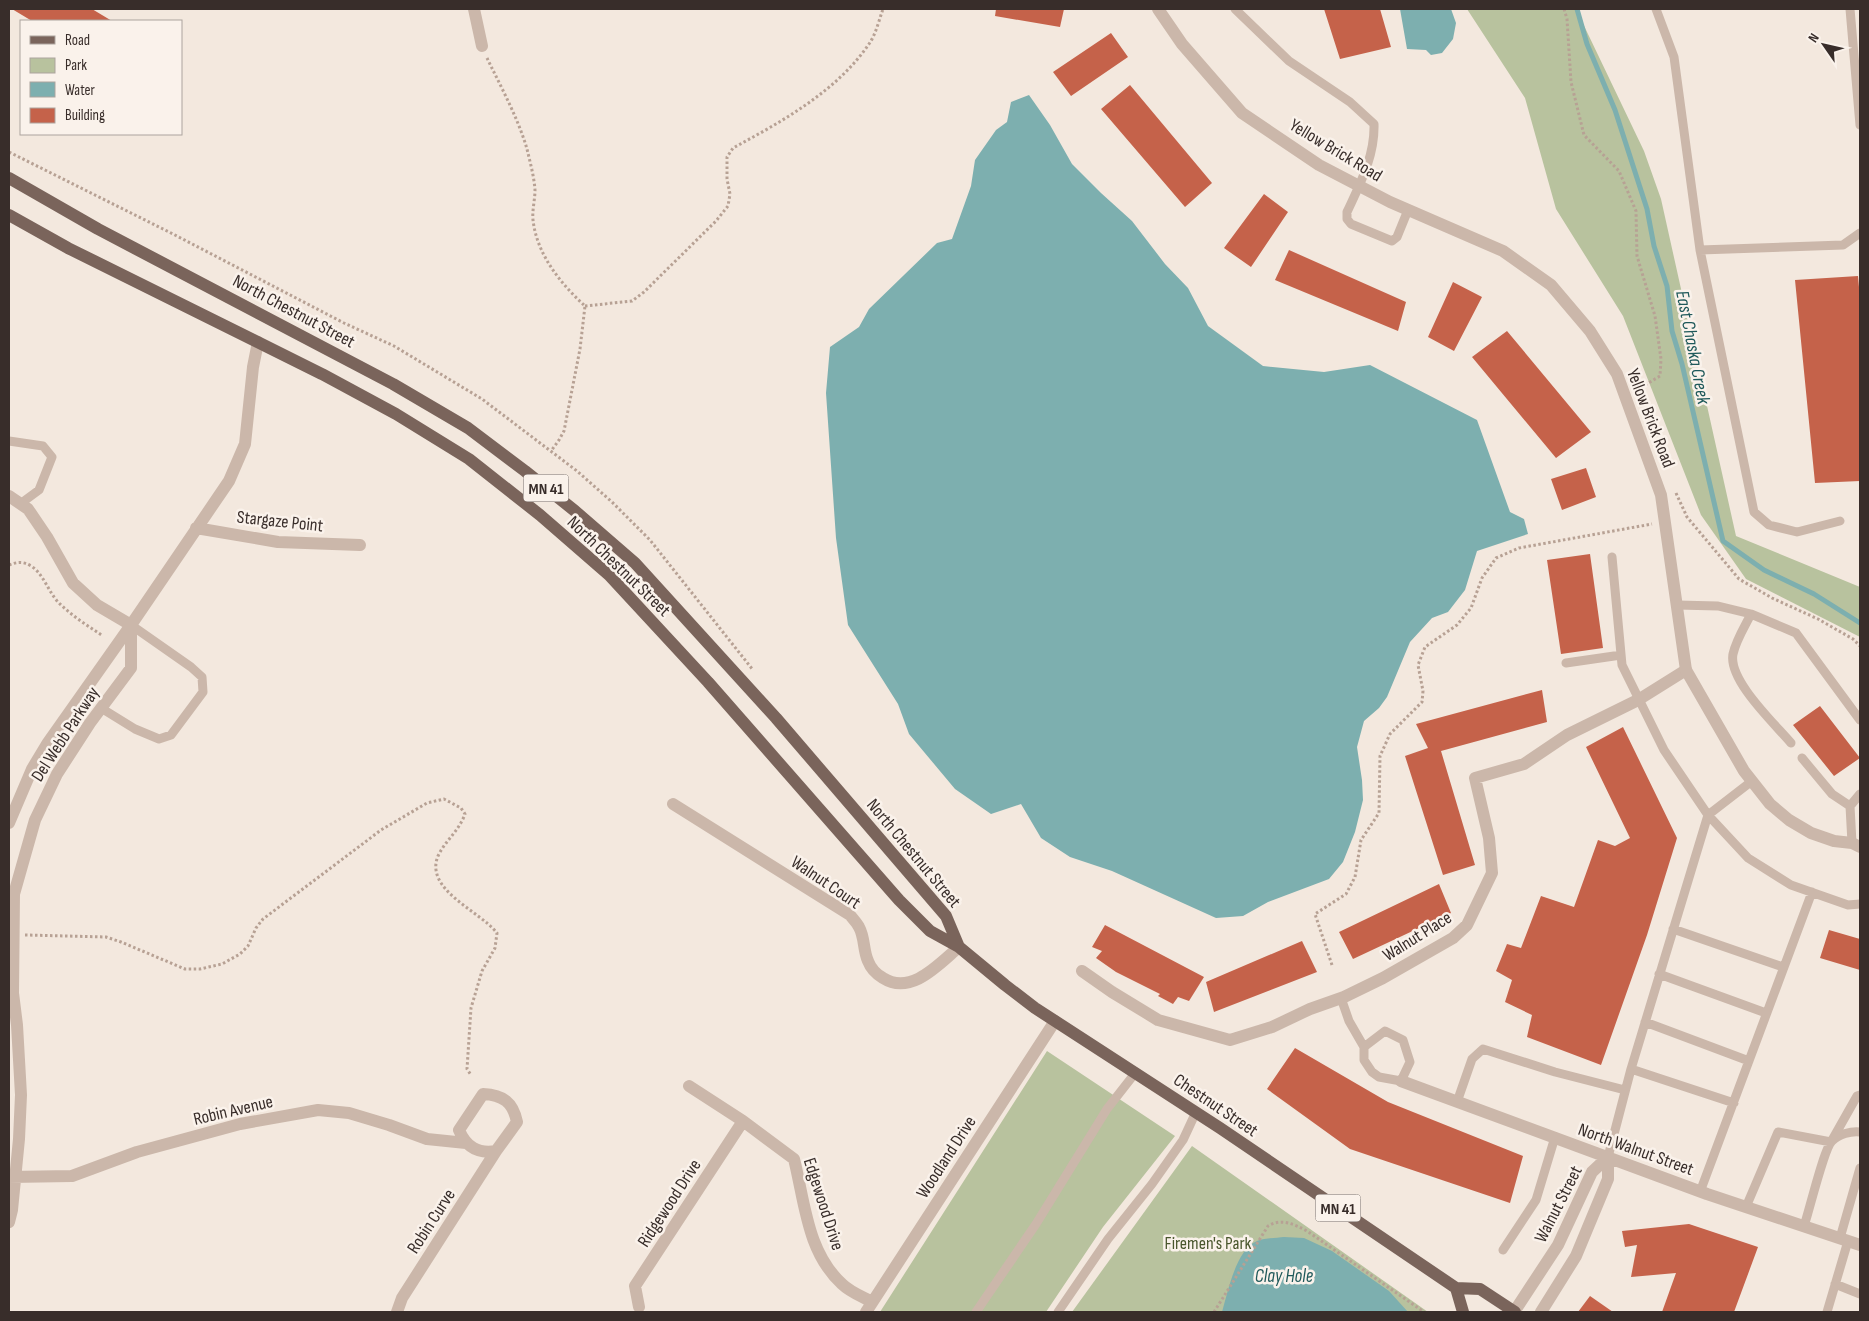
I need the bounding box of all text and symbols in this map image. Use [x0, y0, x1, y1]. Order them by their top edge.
legend [20, 20, 182, 135]
north arrow [1799, 20, 1849, 70]
text: N [1804, 30, 1823, 46]
text: Road [65, 31, 90, 50]
text: Park [65, 56, 87, 75]
text: Water [65, 81, 96, 100]
text: Building [65, 106, 105, 125]
street label: Yellow Brick Road [1286, 115, 1386, 186]
street label: North Chestnut Street [229, 270, 359, 353]
water label: East Chaska Creek [1670, 288, 1715, 407]
street label: Yellow Brick Road [1622, 366, 1679, 471]
road number: MN 41 [524, 474, 568, 502]
street label: Stargaze Point [236, 507, 325, 537]
street label: North Chestnut Street [563, 512, 675, 621]
street label: Del Webb Parkway [27, 683, 104, 786]
street label: North Chestnut Street [862, 795, 965, 912]
street label: Walnut Court [787, 851, 865, 914]
street label: Walnut Place [1379, 907, 1456, 966]
street label: Chestnut Street [1170, 1070, 1262, 1142]
street label: Robin Avenue [191, 1091, 275, 1130]
street label: Woodland Drive [912, 1112, 981, 1202]
street label: North Walnut Street [1575, 1119, 1697, 1180]
street label: Edgewood Drive [799, 1155, 848, 1253]
street label: Ridgewood Drive [633, 1156, 706, 1251]
street label: Walnut Street [1530, 1162, 1587, 1246]
street label: Robin Curve [403, 1185, 460, 1257]
road number: MN 41 [1316, 1194, 1360, 1222]
park label: Firemen's Park [1165, 1233, 1252, 1254]
water label: Clay Hole [1255, 1265, 1314, 1288]

